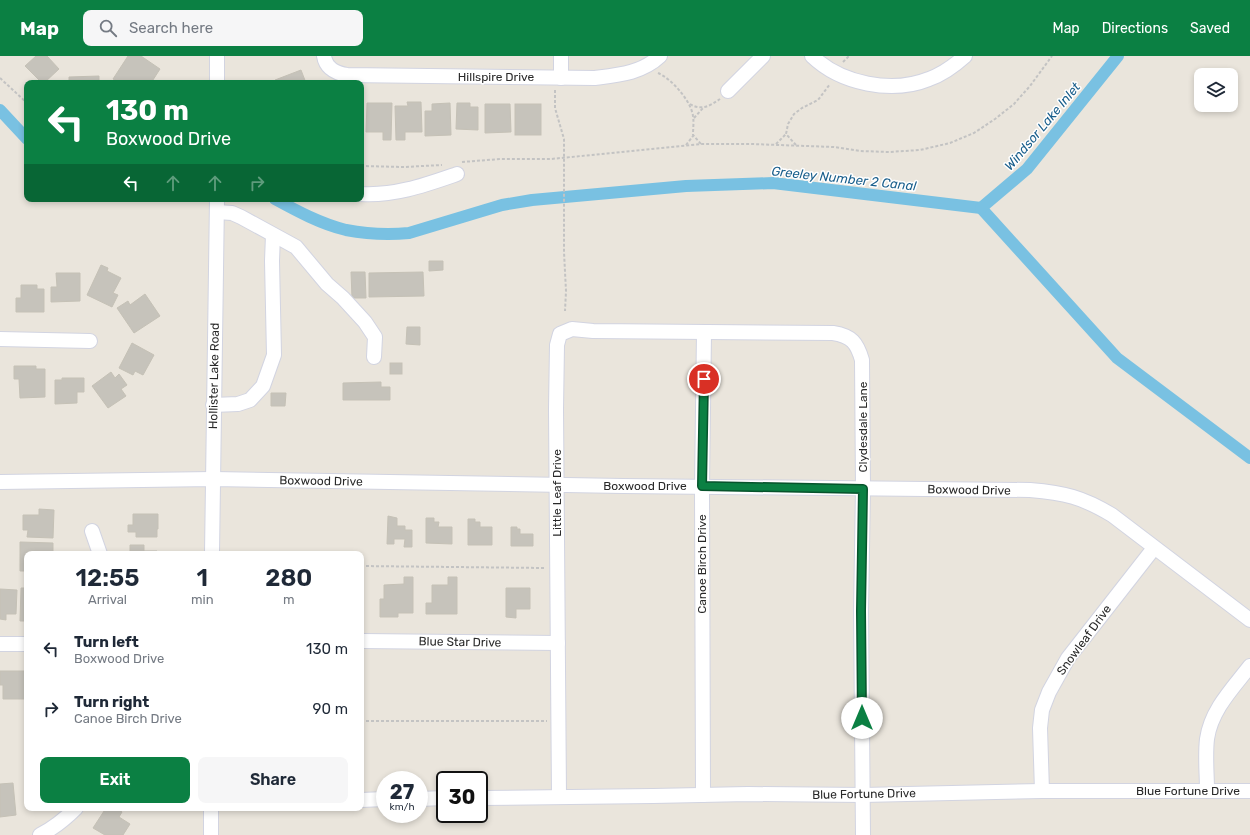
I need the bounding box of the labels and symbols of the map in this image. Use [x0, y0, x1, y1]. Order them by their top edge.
street label: Hillspire Drive [458, 70, 535, 84]
water label: Windsor Lake Inlet [1001, 79, 1084, 173]
water label: Greeley Number 2 Canal [771, 163, 918, 194]
street label: Hollister Lake Road [206, 323, 222, 429]
pin [687, 362, 721, 396]
street label: Clydesdale Lane [856, 381, 870, 473]
street label: Little Leaf Drive [550, 449, 564, 537]
street label: Boxwood Drive [279, 473, 363, 489]
street label: Boxwood Drive [603, 479, 687, 493]
street label: Boxwood Drive [927, 482, 1011, 498]
street label: Canoe Birch Drive [695, 514, 709, 614]
street label: Snowleaf Drive [1054, 602, 1114, 678]
street label: Blue Star Drive [419, 634, 502, 650]
position arrow [841, 697, 883, 739]
speed limit sign: 30 [436, 771, 488, 823]
street label: Blue Fortune Drive [1136, 784, 1240, 798]
street label: Blue Fortune Drive [812, 786, 916, 802]

